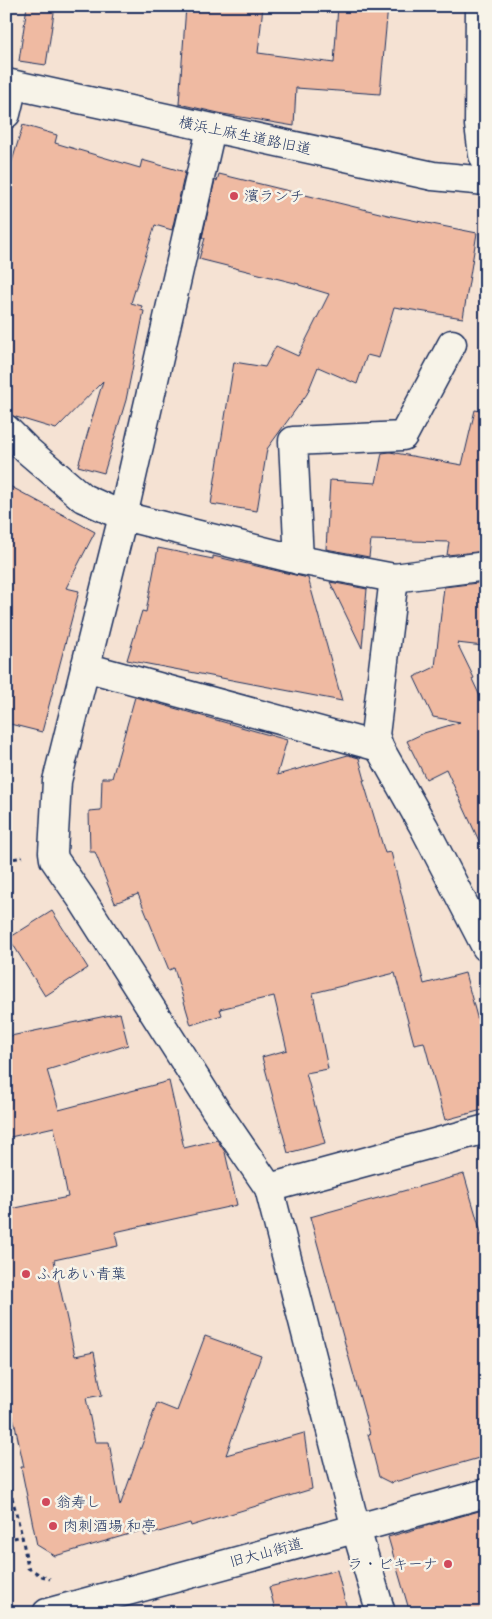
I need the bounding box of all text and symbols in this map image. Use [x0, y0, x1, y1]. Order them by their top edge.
street label: 横浜上麻生道路旧道 [177, 113, 313, 159]
place label: 濱ランチ [244, 187, 304, 206]
marker: 濱ランチ [228, 190, 240, 202]
place label: ふれあい青葉 [36, 1265, 126, 1284]
marker: ふれあい青葉 [20, 1268, 32, 1280]
place label: 翁寿し [56, 1493, 101, 1512]
marker: 翁寿し [40, 1496, 52, 1508]
place label: 肉刺酒場 和亭 [63, 1517, 156, 1536]
marker: 肉刺酒場 和亭 [47, 1520, 59, 1532]
street label: 旧大山街道 [227, 1534, 305, 1572]
place label: ラ・ビキーナ [348, 1555, 438, 1574]
marker: ラ・ビキーナ [442, 1558, 454, 1570]

